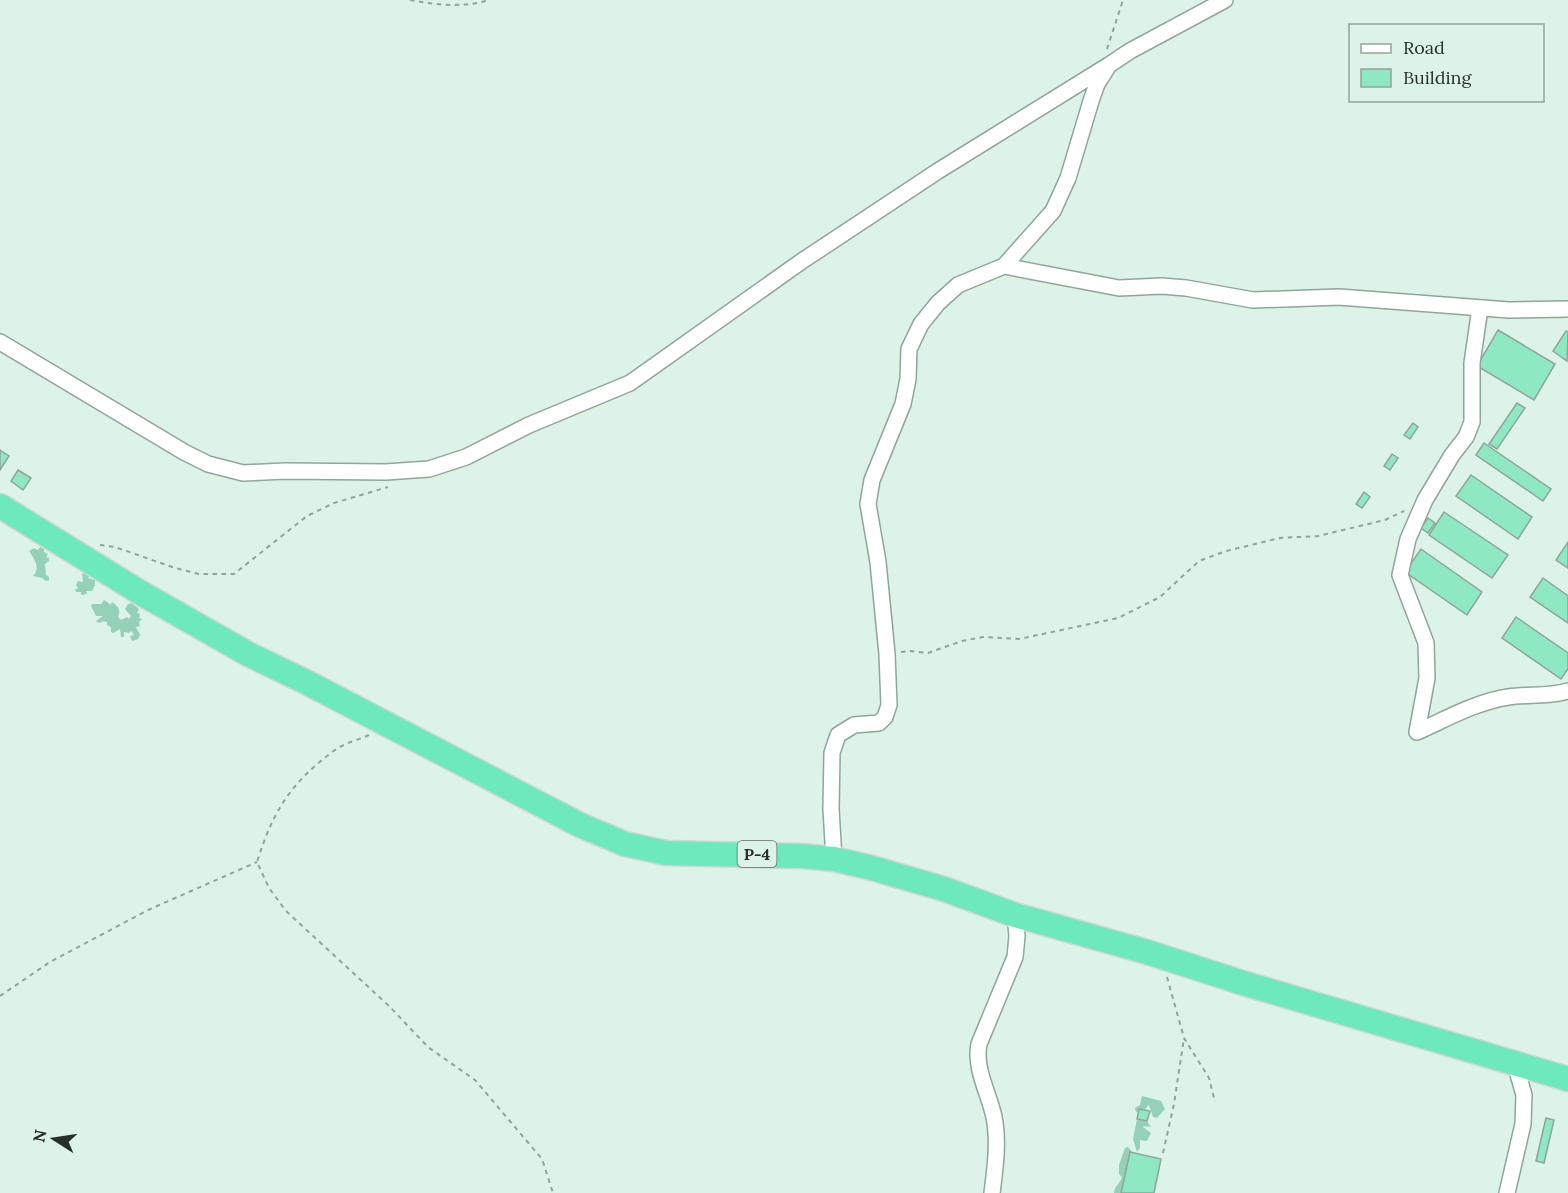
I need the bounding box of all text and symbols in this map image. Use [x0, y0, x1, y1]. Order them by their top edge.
legend [1349, 24, 1544, 102]
text: Road [1403, 36, 1445, 59]
text: Building [1403, 66, 1473, 89]
road number: P-4 [738, 841, 777, 867]
north arrow [24, 1109, 84, 1169]
text: N [28, 1128, 50, 1144]

